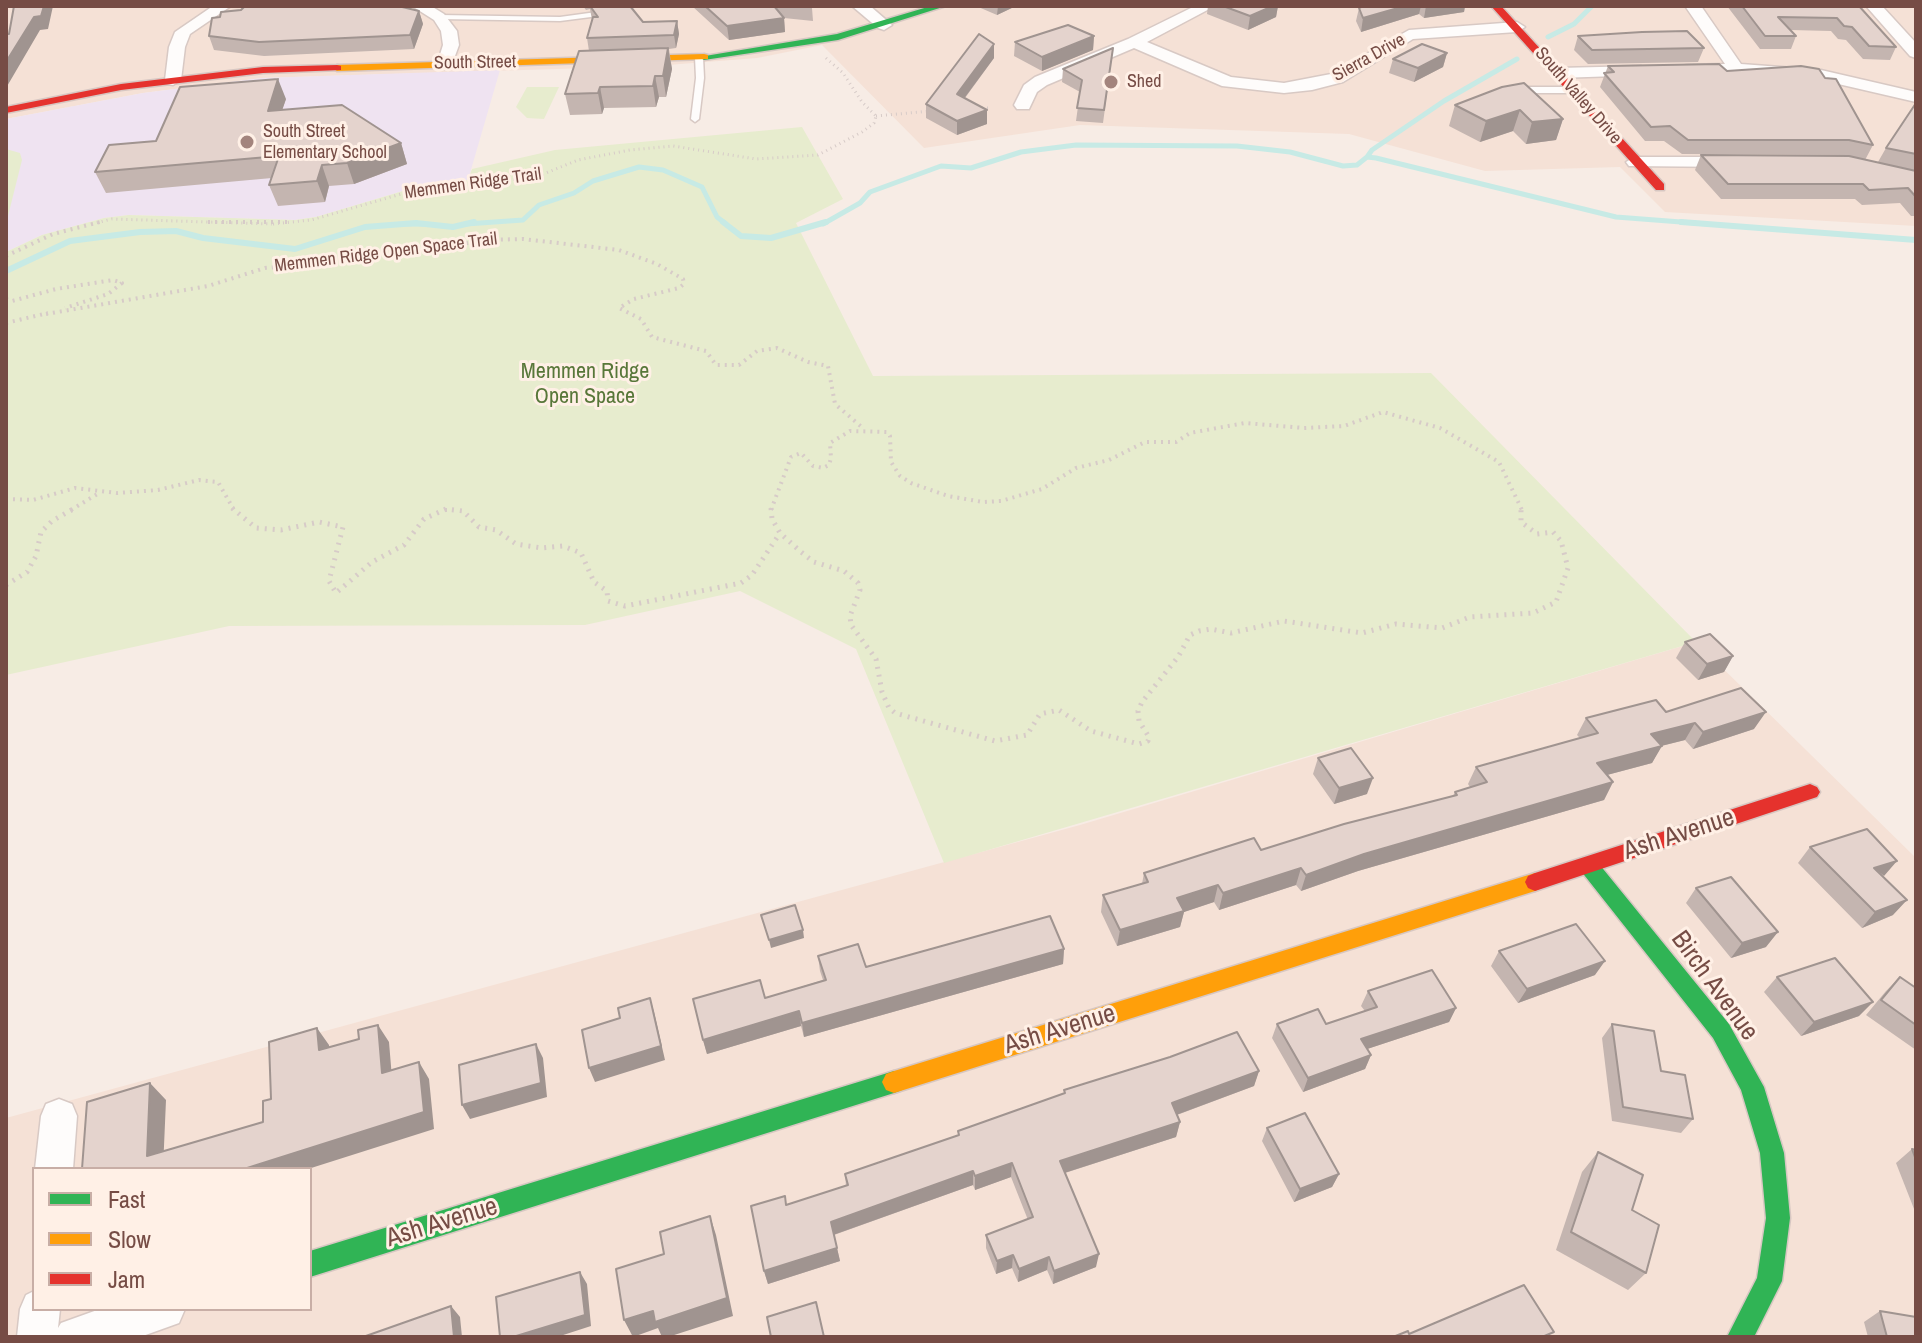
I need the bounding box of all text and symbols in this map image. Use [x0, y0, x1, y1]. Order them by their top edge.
street label: Sierra Drive [1329, 29, 1409, 87]
street label: South Valley Drive [1530, 43, 1626, 149]
street label: South Street [434, 51, 516, 75]
place label: Shed [1127, 71, 1161, 93]
marker: Shed [1102, 73, 1120, 91]
place label: South Street Elementary School [263, 121, 387, 164]
marker: South Street Elementary School [238, 133, 256, 151]
street label: Memmen Ridge Trail [403, 164, 543, 204]
street label: Memmen Ridge Open Space Trail [273, 229, 499, 277]
park label: Memmen Ridge Open Space [521, 359, 649, 410]
street label: Ash Avenue [1620, 802, 1738, 868]
street label: Birch Avenue [1664, 925, 1764, 1047]
street label: Ash Avenue [1001, 998, 1119, 1062]
legend [32, 1167, 312, 1311]
text: Fast [108, 1183, 145, 1215]
street label: Ash Avenue [383, 1191, 501, 1255]
text: Slow [108, 1223, 151, 1255]
text: Jam [108, 1263, 145, 1295]

